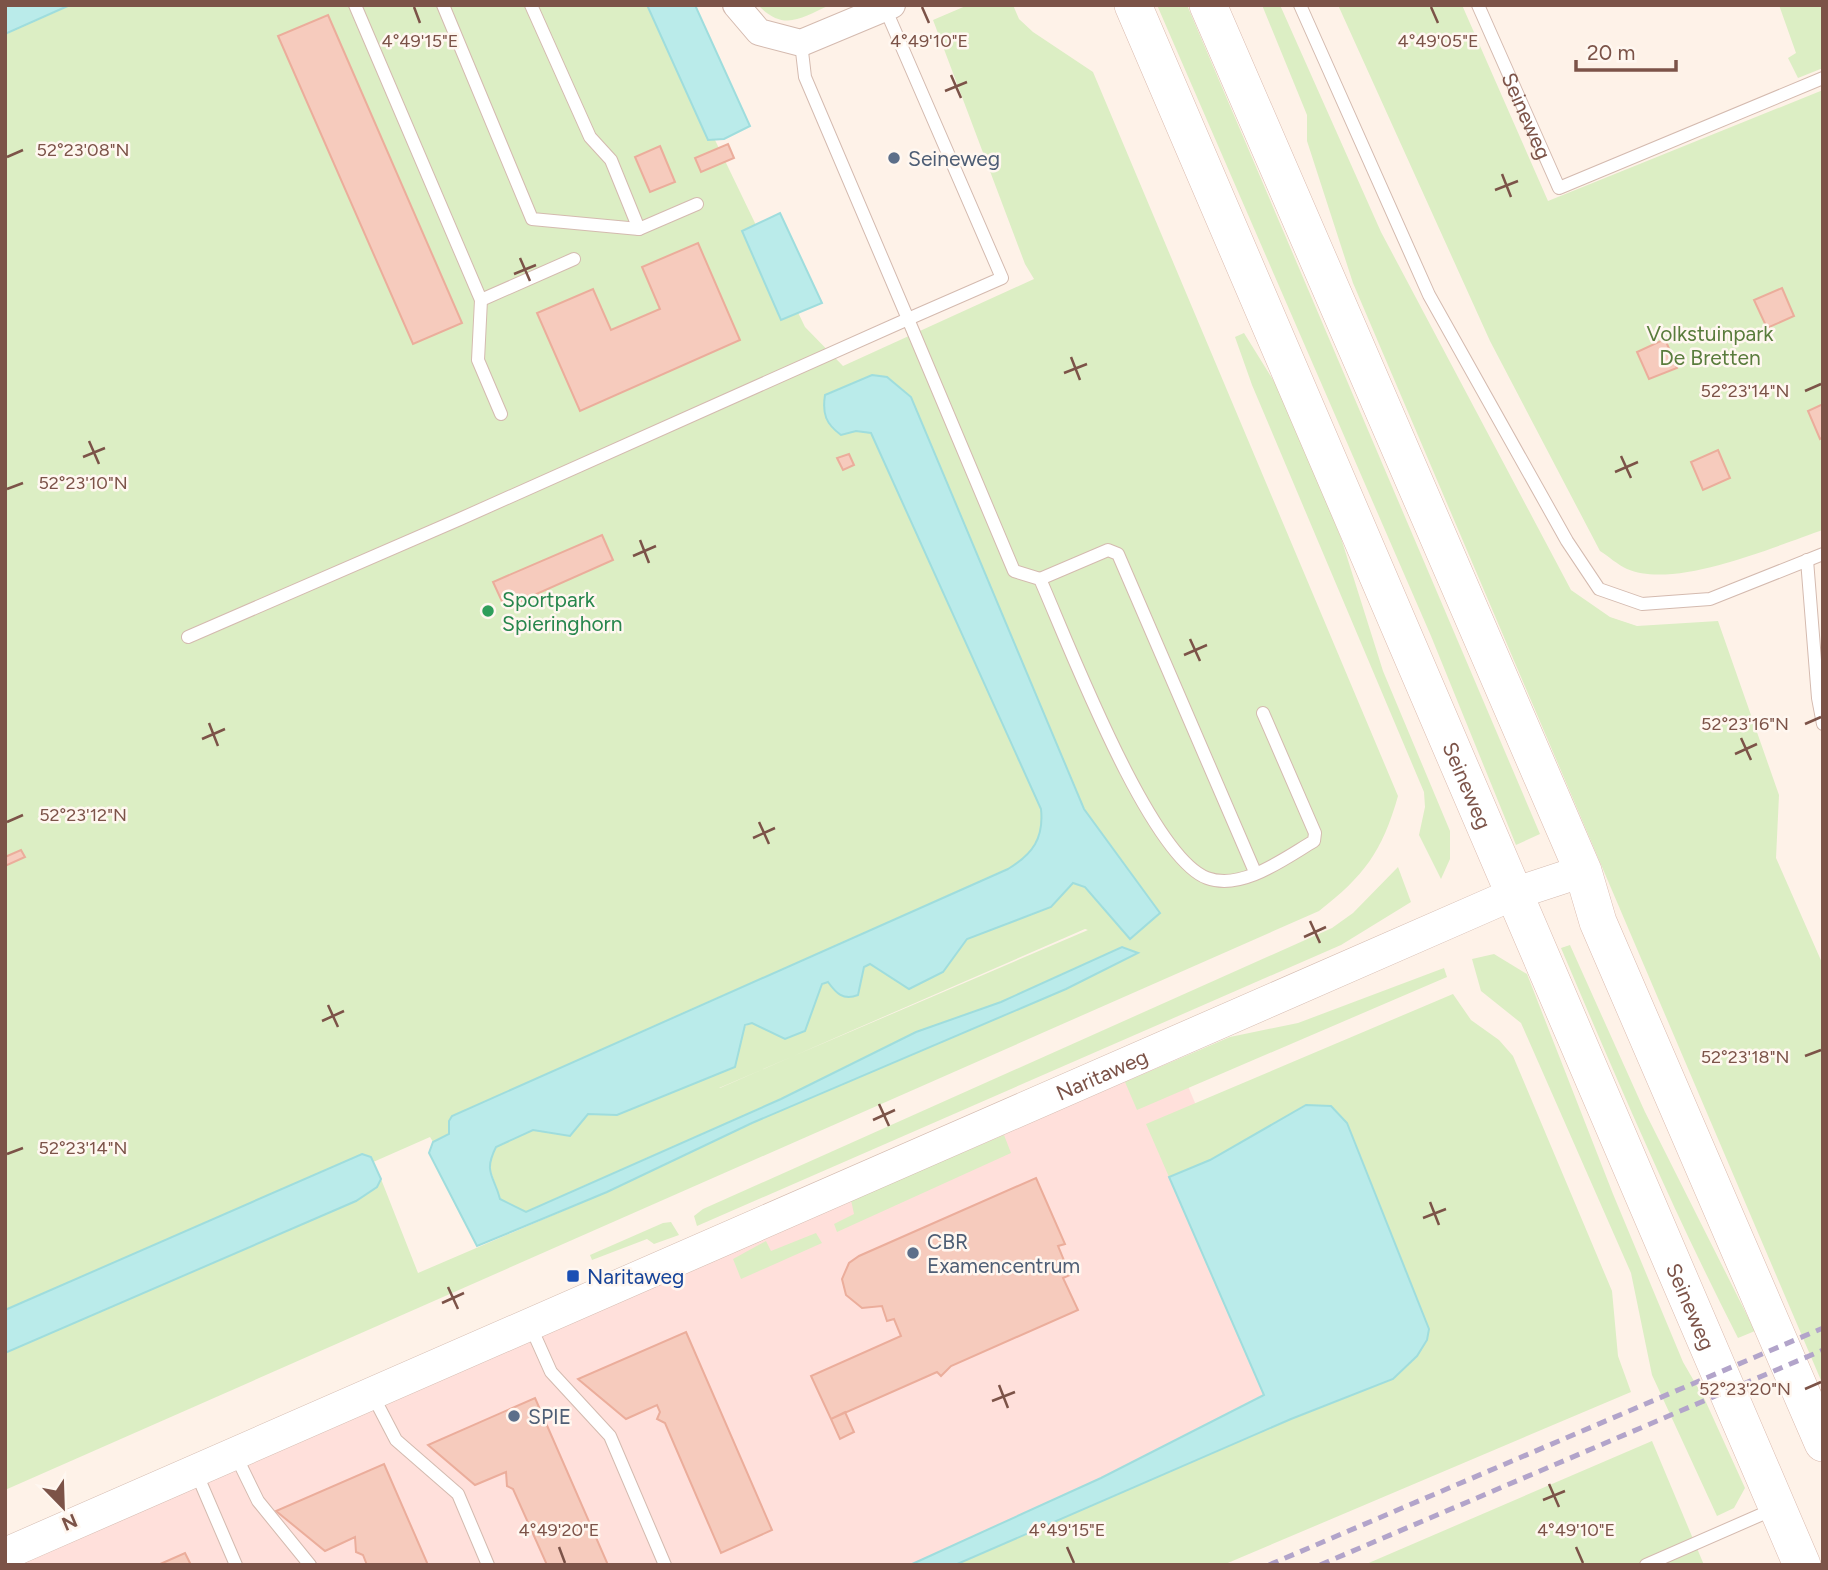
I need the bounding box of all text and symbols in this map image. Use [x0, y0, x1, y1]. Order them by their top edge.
scale bar [1576, 28, 1676, 72]
text: 4°49'15"E [382, 30, 459, 52]
text: 4°49'10"E [890, 30, 968, 52]
text: 4°49'05"E [1397, 30, 1479, 52]
text: 20 m [1587, 40, 1635, 65]
street label: Seineweg [1497, 68, 1557, 163]
text: 52°23'08"N [37, 139, 129, 161]
place label: Seineweg [908, 146, 1000, 171]
marker: Seineweg [886, 150, 902, 166]
park label: Volkstuinpark De Bretten [1646, 321, 1774, 370]
text: 52°23'14"N [1701, 380, 1789, 402]
text: 52°23'10"N [38, 472, 128, 494]
place label: Sportpark Spieringhorn [502, 587, 622, 636]
marker: Sportpark Spieringhorn [480, 603, 496, 619]
text: 52°23'16"N [1701, 713, 1789, 735]
street label: Seineweg [1438, 738, 1497, 833]
text: 52°23'12"N [39, 804, 127, 826]
street label: Naritaweg [1052, 1043, 1151, 1105]
text: 52°23'18"N [1701, 1046, 1789, 1068]
text: 52°23'14"N [39, 1137, 127, 1159]
place label: CBR Examencentrum [927, 1229, 1080, 1278]
marker: CBR Examencentrum [905, 1245, 921, 1261]
street label: Seineweg [1661, 1259, 1721, 1354]
place label: Naritaweg [587, 1264, 684, 1289]
marker: Naritaweg [565, 1268, 581, 1284]
text: 52°23'20"N [1699, 1378, 1791, 1400]
place label: SPIE [528, 1404, 571, 1429]
marker: SPIE [506, 1408, 522, 1424]
north arrow [28, 1472, 98, 1542]
text: N [58, 1509, 81, 1536]
text: 4°49'20"E [519, 1519, 599, 1541]
text: 4°49'15"E [1029, 1519, 1106, 1541]
text: 4°49'10"E [1537, 1519, 1615, 1541]

